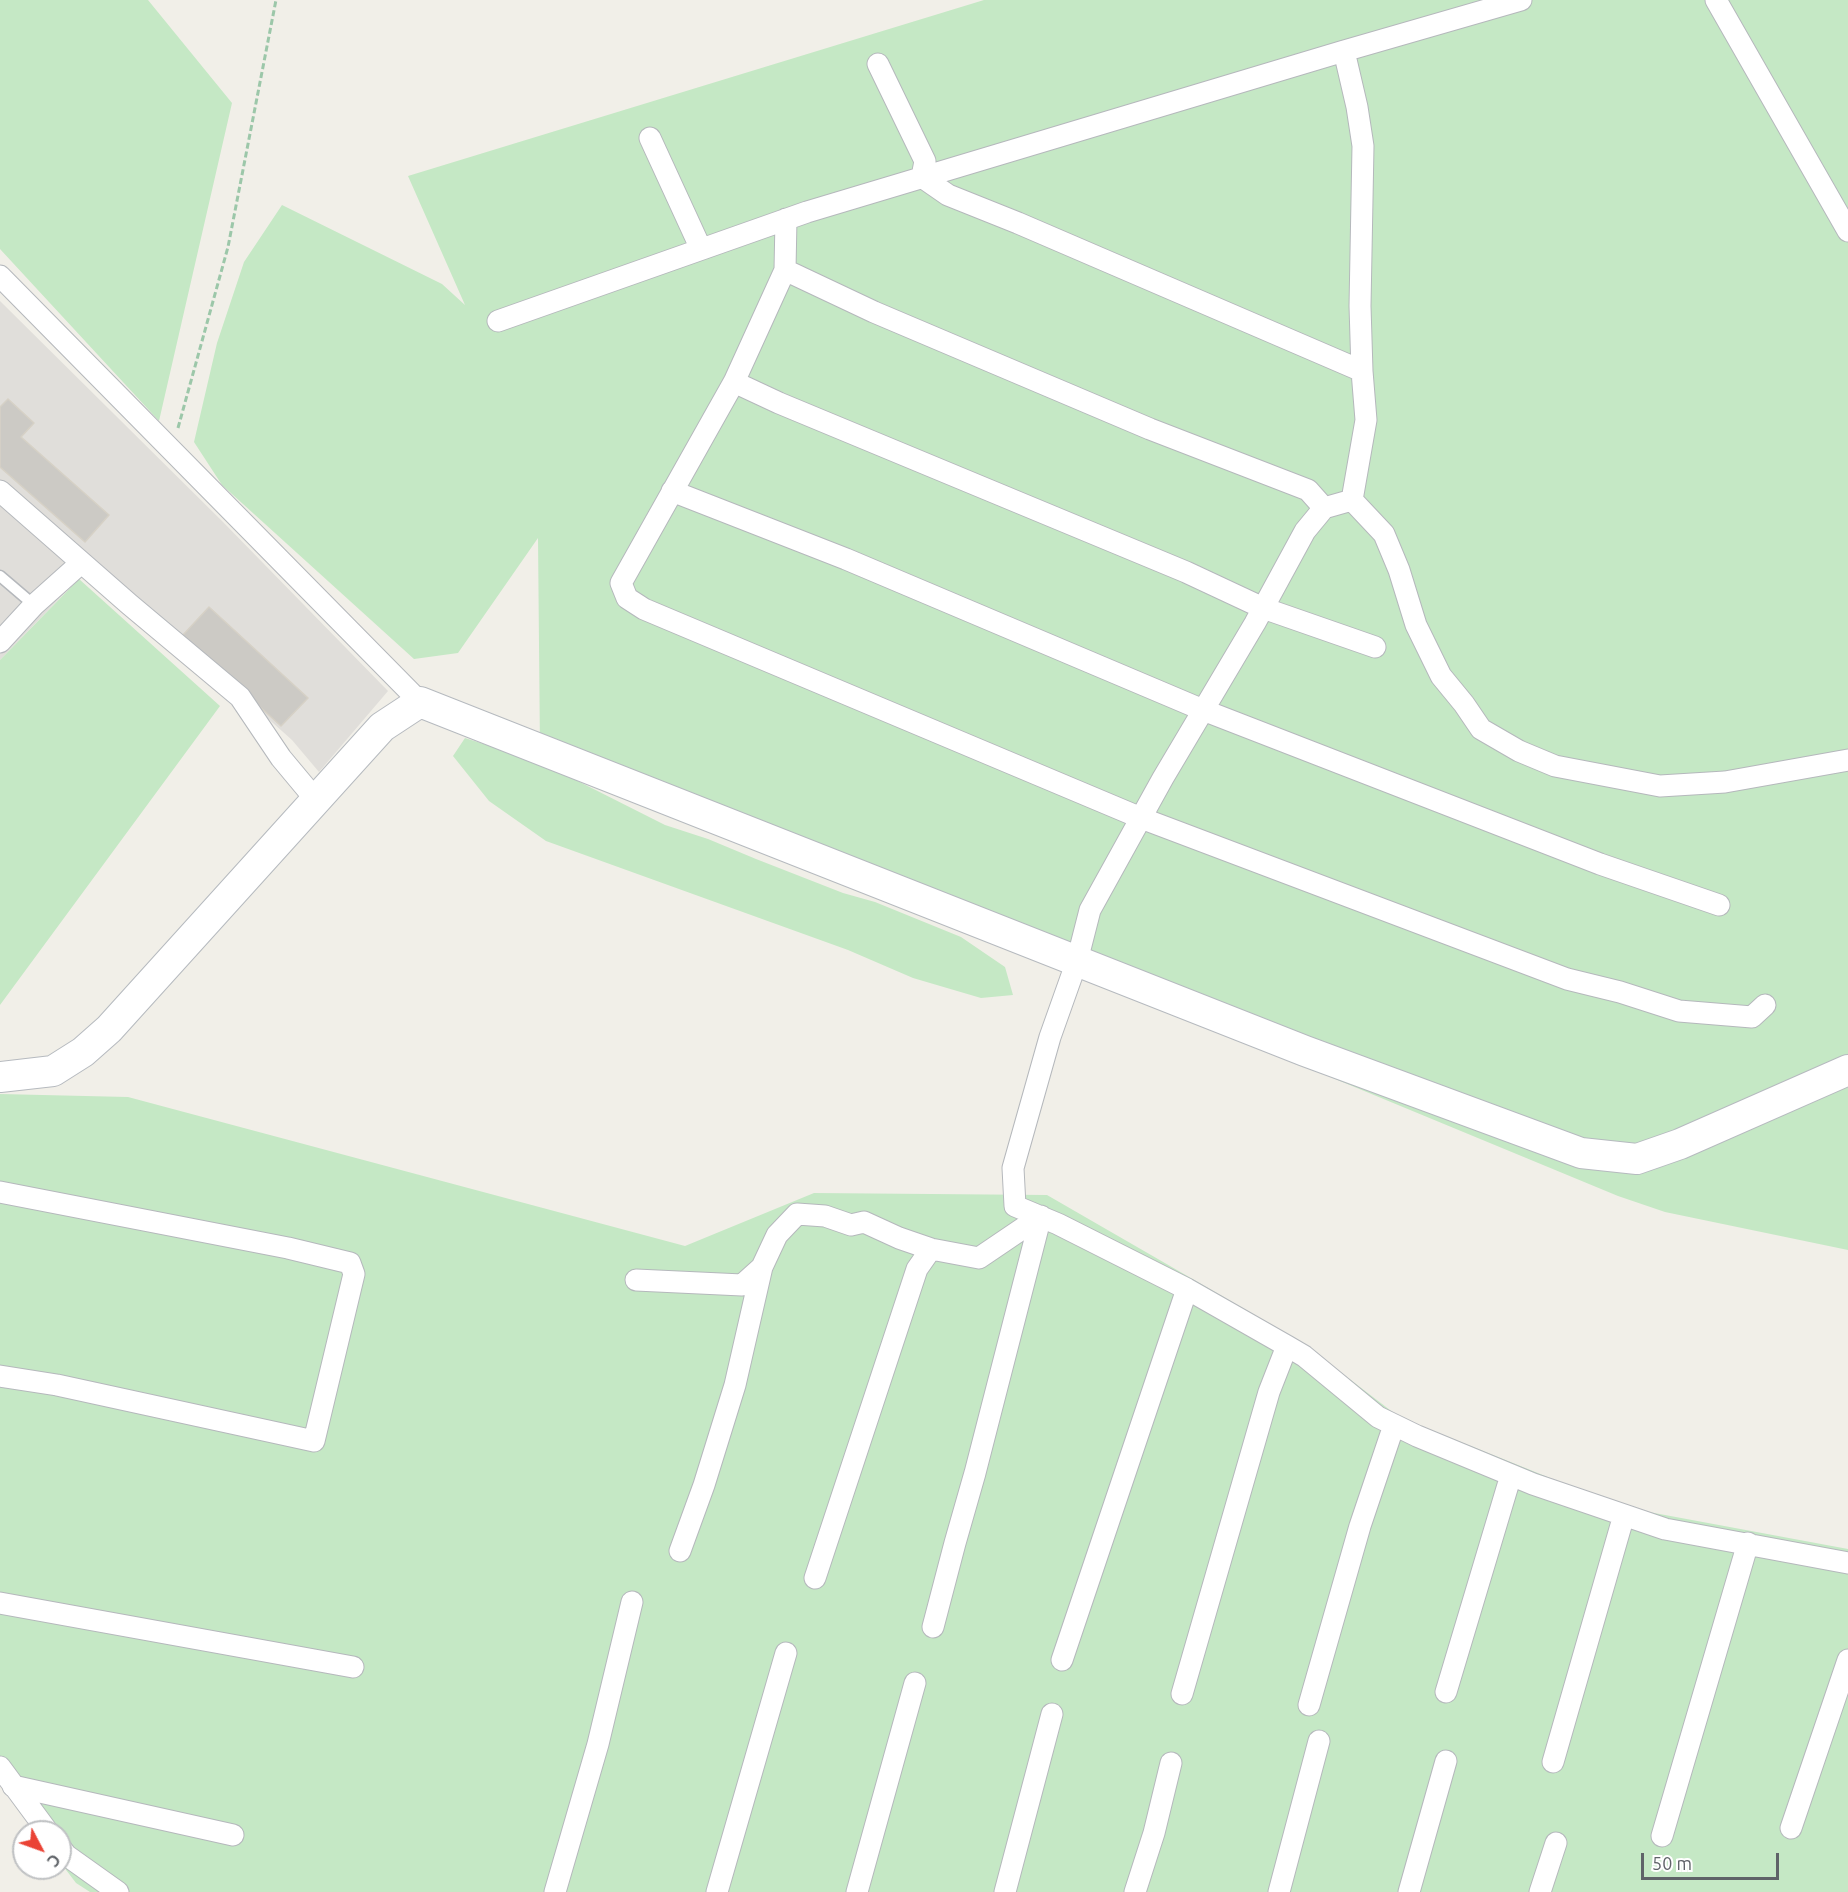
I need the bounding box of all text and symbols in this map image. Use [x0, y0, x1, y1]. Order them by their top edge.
north arrow [12, 1820, 72, 1880]
scale bar [1644, 1841, 1782, 1879]
text: С [44, 1851, 64, 1870]
text: 50 m [1652, 1853, 1692, 1873]

